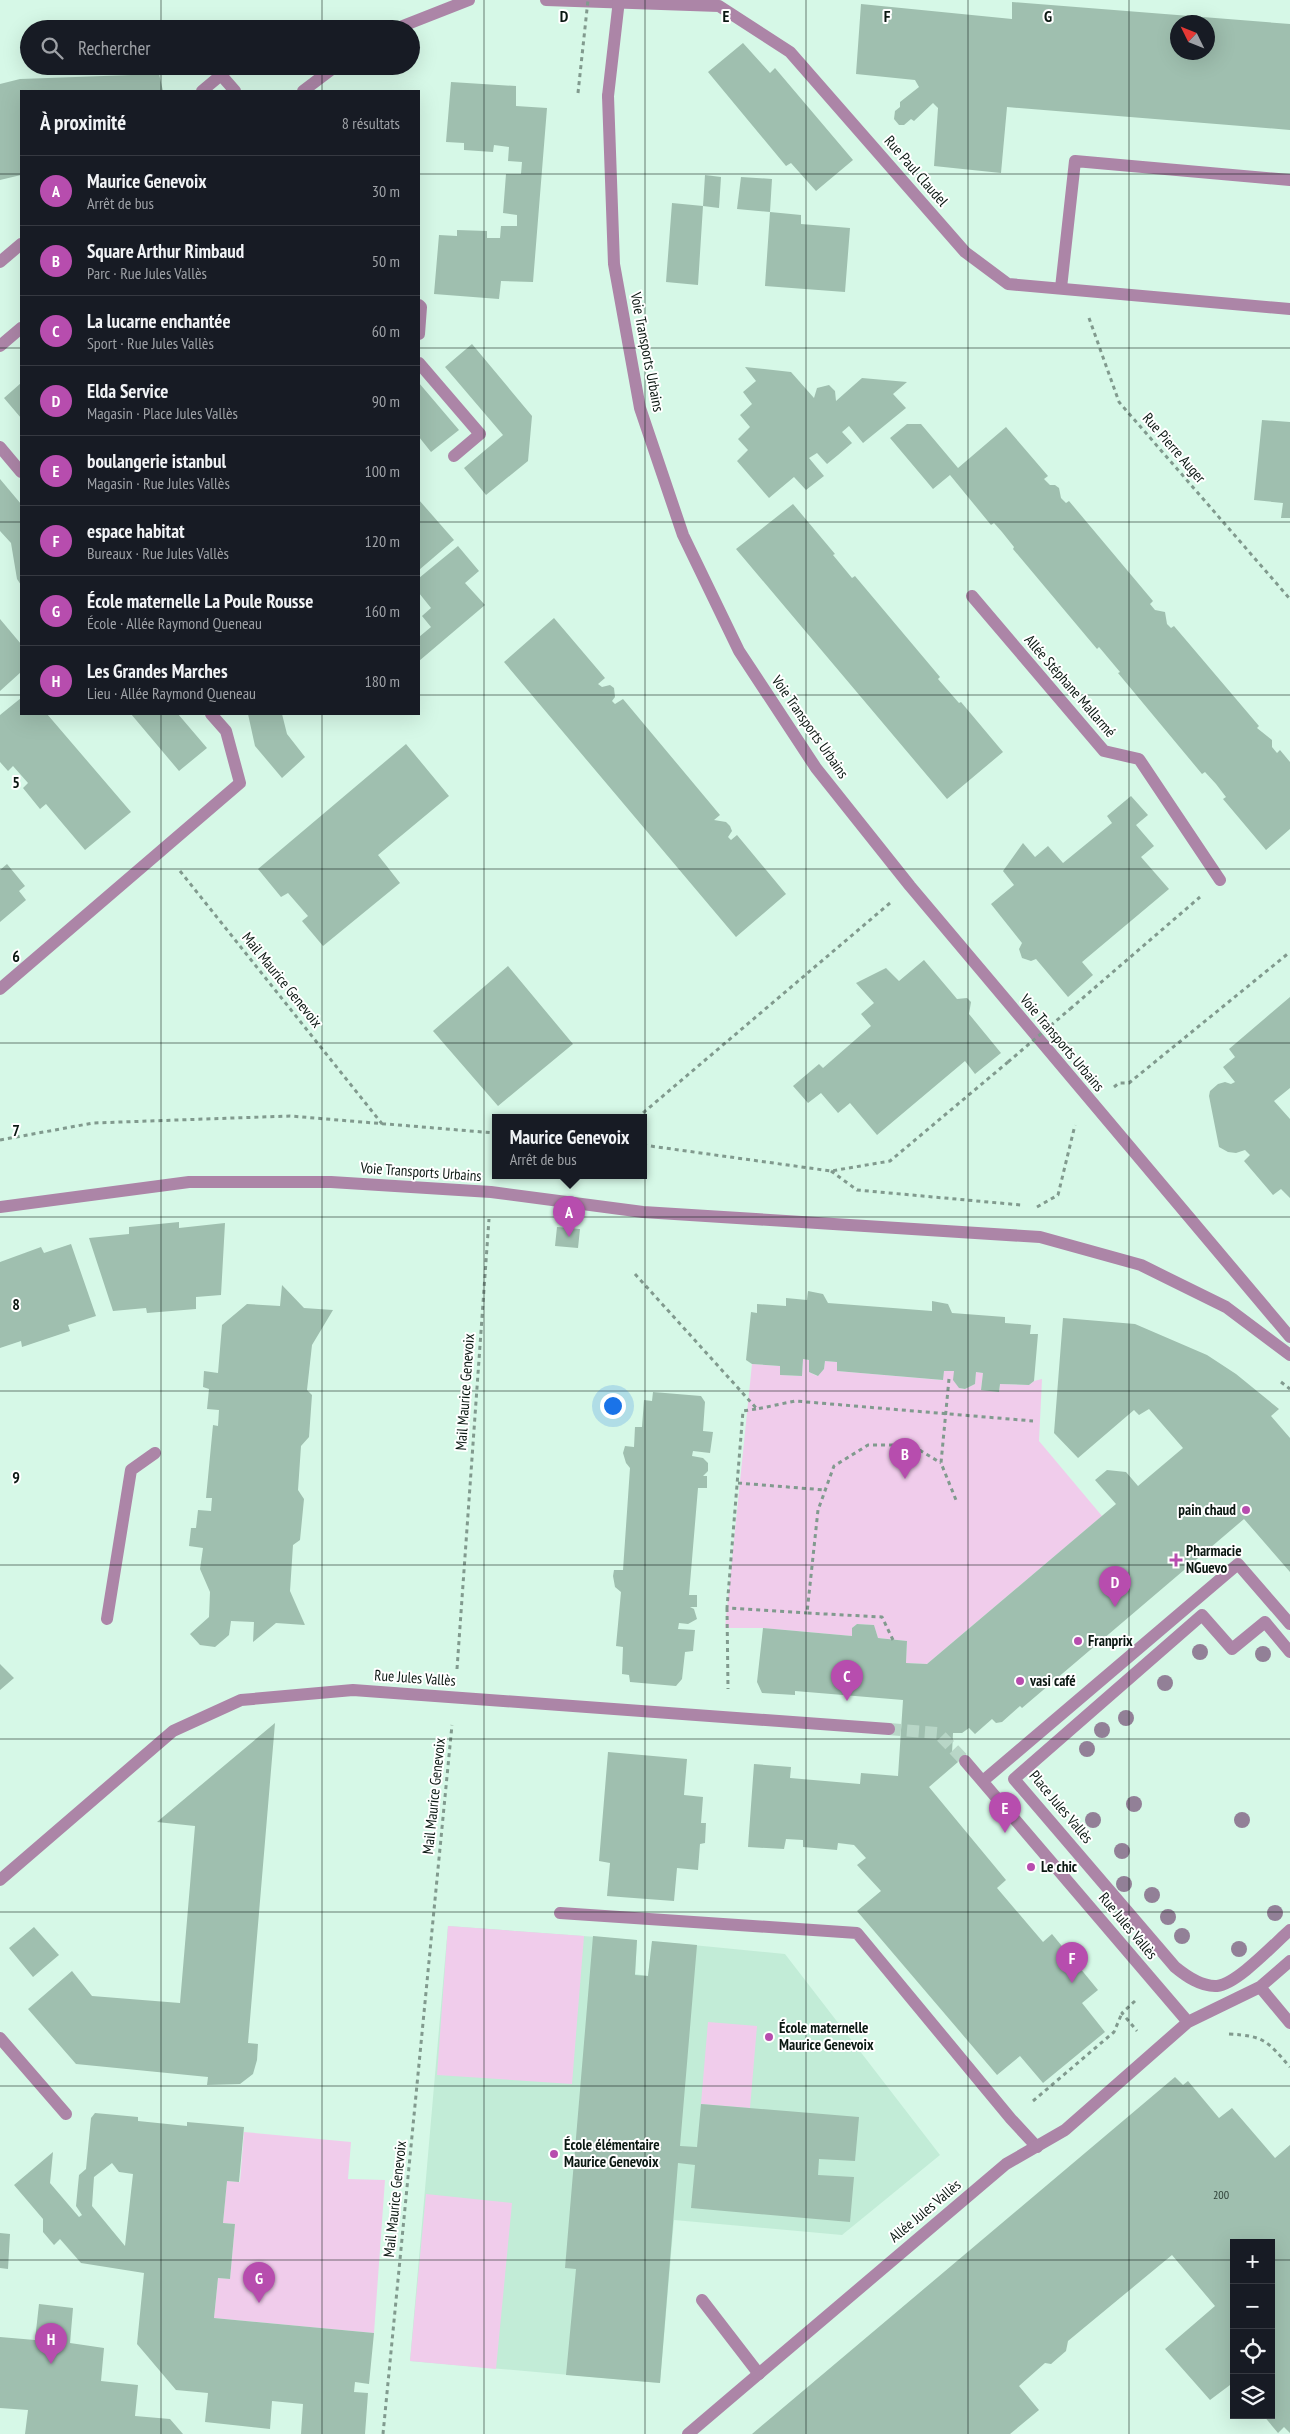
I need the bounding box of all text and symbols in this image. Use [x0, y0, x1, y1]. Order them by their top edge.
text: D [560, 6, 569, 26]
text: E [723, 6, 730, 26]
text: F [884, 6, 891, 26]
text: G [1044, 6, 1052, 26]
north arrow [1170, 15, 1215, 60]
search box [20, 20, 420, 75]
icon: search [38, 34, 66, 62]
text: Rechercher [78, 36, 150, 60]
text: À proximité [40, 109, 126, 136]
text: 8 résultats [342, 113, 400, 133]
street label: Rue Paul Claudel [880, 131, 953, 210]
text: Maurice Genevoix [87, 169, 207, 193]
text: A [52, 181, 60, 201]
text: 30 m [372, 181, 400, 201]
text: Arrêt de bus [87, 193, 154, 213]
text: Square Arthur Rimbaud [87, 239, 244, 263]
text: B [52, 251, 60, 271]
text: 50 m [372, 251, 400, 271]
text: Parc · Rue Jules Vallès [87, 263, 207, 283]
street label: Voie Transports Urbains [626, 290, 668, 413]
text: La lucarne enchantée [87, 309, 231, 333]
text: C [52, 321, 60, 341]
text: 60 m [372, 321, 400, 341]
text: Sport · Rue Jules Vallès [87, 333, 214, 353]
text: Elda Service [87, 379, 168, 403]
text: D [52, 391, 60, 411]
text: 90 m [372, 391, 400, 411]
text: Magasin · Place Jules Vallès [87, 403, 238, 423]
street label: Rue Pierre Auger [1139, 409, 1211, 487]
text: boulangerie istanbul [87, 449, 226, 473]
text: E [53, 461, 59, 481]
text: 100 m [365, 461, 400, 481]
text: Magasin · Rue Jules Vallès [87, 473, 230, 493]
text: espace habitat [87, 519, 185, 543]
text: F [53, 531, 59, 551]
text: 120 m [365, 531, 400, 551]
text: Bureaux · Rue Jules Vallès [87, 543, 229, 563]
text: École maternelle La Poule Rousse [87, 589, 313, 613]
text: G [52, 601, 60, 621]
text: 160 m [365, 601, 400, 621]
text: École · Allée Raymond Queneau [87, 613, 262, 633]
street label: Allée Stéphane Mallarmé [1021, 630, 1120, 741]
text: Les Grandes Marches [87, 659, 228, 683]
text: H [52, 671, 60, 691]
text: 180 m [365, 671, 400, 691]
street label: Voie Transports Urbains [767, 671, 853, 782]
text: Lieu · Allée Raymond Queneau [87, 683, 256, 703]
text: 5 [12, 772, 20, 792]
street label: Mail Maurice Genevoix [238, 928, 327, 1031]
text: 6 [12, 946, 20, 966]
street label: Voie Transports Urbains [1015, 989, 1109, 1095]
popup [492, 1114, 647, 1179]
text: 7 [12, 1120, 20, 1140]
text: Maurice Genevoix [510, 1125, 629, 1149]
text: Arrêt de bus [510, 1149, 577, 1169]
street label: Voie Transports Urbains [359, 1158, 482, 1185]
pin: A [553, 1196, 585, 1237]
text: 8 [12, 1294, 20, 1314]
street label: Mail Maurice Genevoix [451, 1333, 478, 1451]
your location [600, 1393, 626, 1419]
pin: B [889, 1438, 921, 1479]
text: 9 [12, 1467, 20, 1487]
place label: pain chaud [1178, 1500, 1236, 1519]
marker: pain chaud [1240, 1504, 1252, 1516]
place label: Pharmacie NGuevo [1186, 1541, 1242, 1577]
marker: Pharmacie NGuevo [1170, 1554, 1182, 1566]
pin: D [1099, 1566, 1131, 1607]
place label: Franprix [1088, 1631, 1133, 1650]
marker: Franprix [1072, 1635, 1084, 1647]
pin: C [831, 1660, 863, 1701]
street label: Rue Jules Vallès [374, 1665, 456, 1690]
place label: vasi café [1029, 1671, 1076, 1690]
marker: vasi café [1014, 1675, 1026, 1687]
street label: Mail Maurice Genevoix [418, 1737, 449, 1855]
street label: Place Jules Vallès [1025, 1766, 1097, 1847]
pin: E [989, 1792, 1021, 1833]
place label: Le chic [1041, 1857, 1078, 1876]
marker: Le chic [1025, 1861, 1037, 1873]
street label: Rue Jules Vallès [1095, 1888, 1162, 1963]
pin: F [1056, 1942, 1088, 1983]
place label: École maternelle Maurice Genevoix [779, 2018, 874, 2054]
marker: École maternelle Maurice Genevoix [763, 2031, 775, 2043]
place label: École élémentaire Maurice Genevoix [564, 2135, 660, 2171]
street label: Mail Maurice Genevoix [379, 2140, 410, 2258]
marker: École élémentaire Maurice Genevoix [548, 2148, 560, 2160]
street label: Allée Jules Vallès [885, 2175, 964, 2246]
house number: 200 [1213, 2187, 1229, 2202]
map controls [1230, 2239, 1275, 2419]
button: + [1230, 2239, 1275, 2284]
pin: G [243, 2262, 275, 2303]
button: − [1230, 2284, 1275, 2329]
pin: H [35, 2323, 67, 2364]
button: locate [1230, 2329, 1275, 2374]
button: layers [1230, 2374, 1275, 2419]

